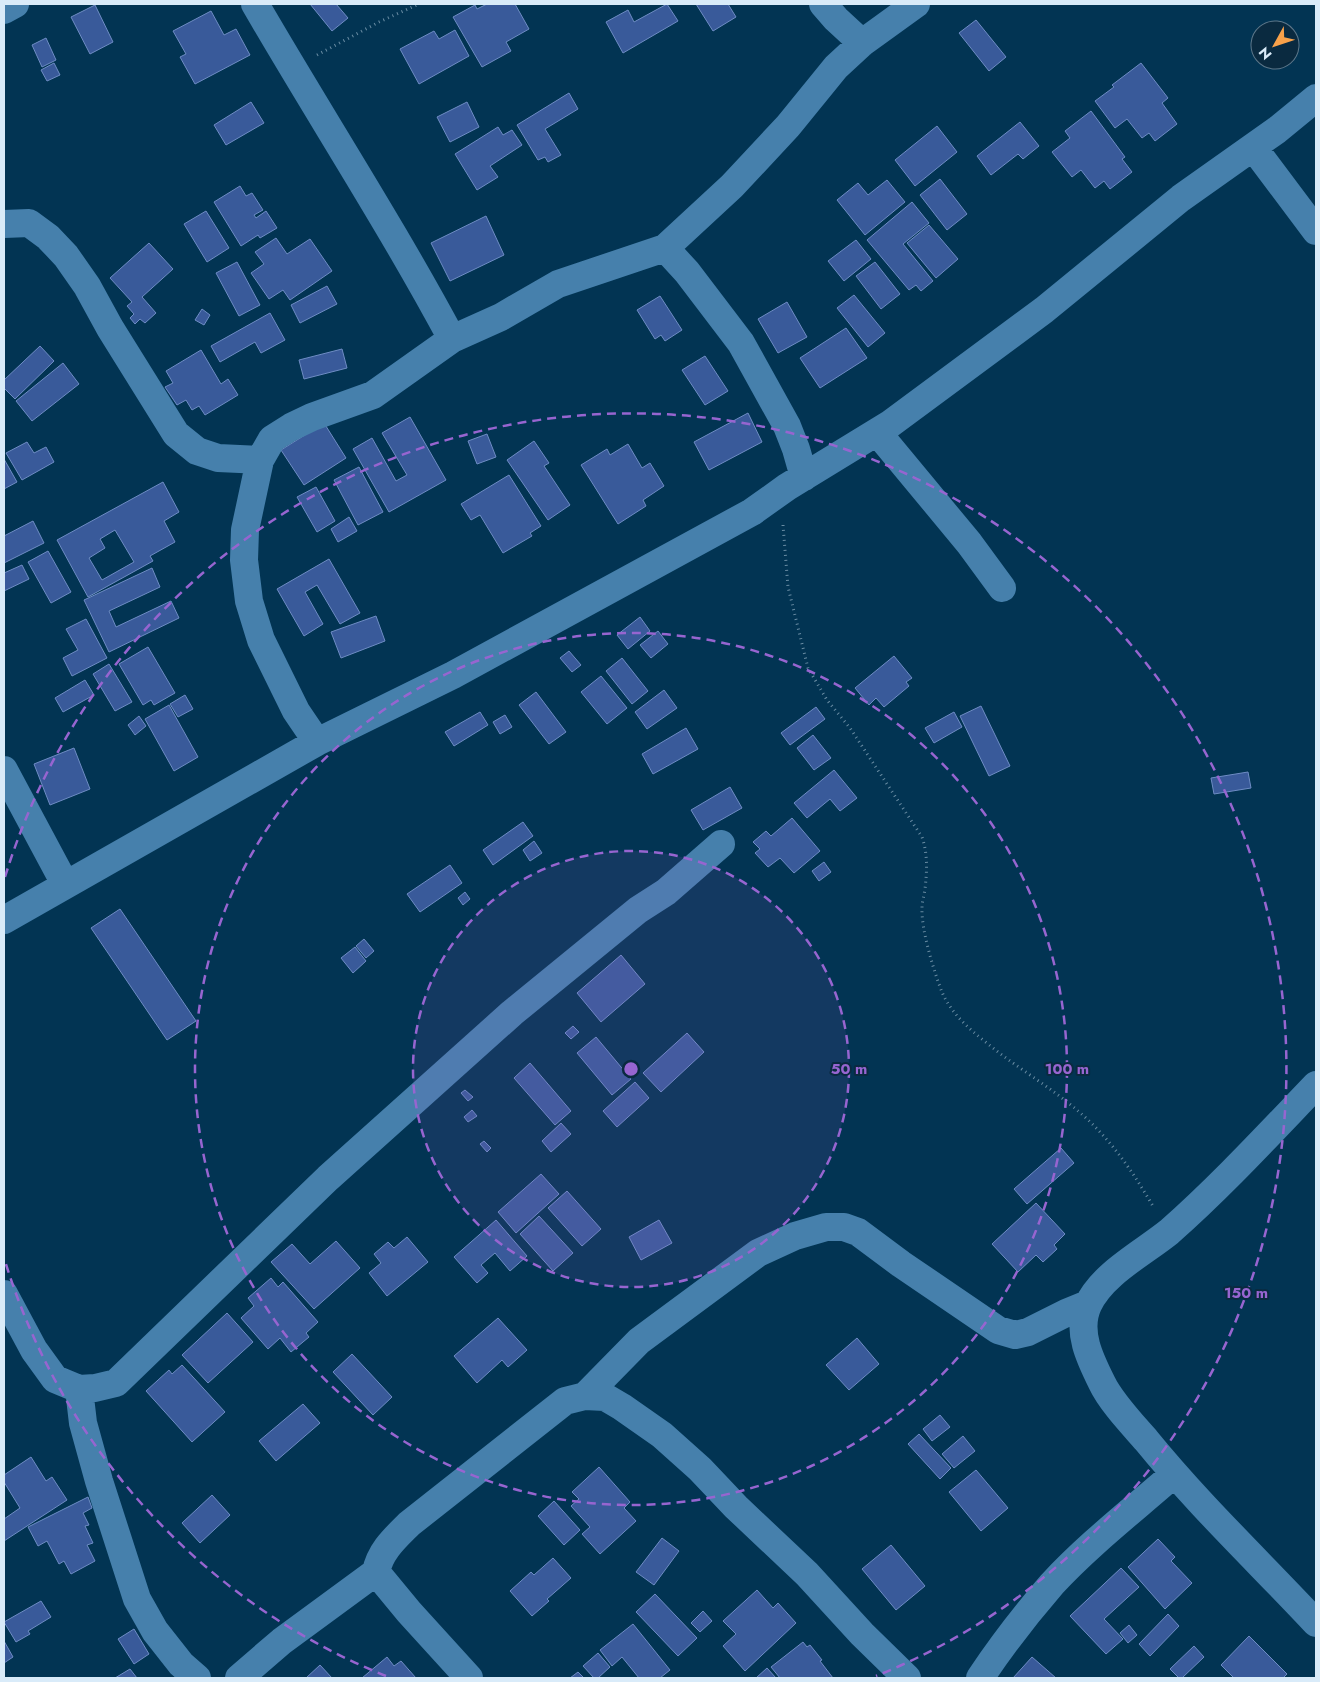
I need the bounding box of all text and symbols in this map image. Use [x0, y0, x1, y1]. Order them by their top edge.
north arrow [1250, 20, 1300, 70]
text: N [1254, 43, 1276, 64]
text: 50 m [831, 1058, 867, 1080]
text: 100 m [1045, 1058, 1089, 1080]
centre of rings [622, 1060, 640, 1078]
text: 150 m [1224, 1282, 1268, 1304]

